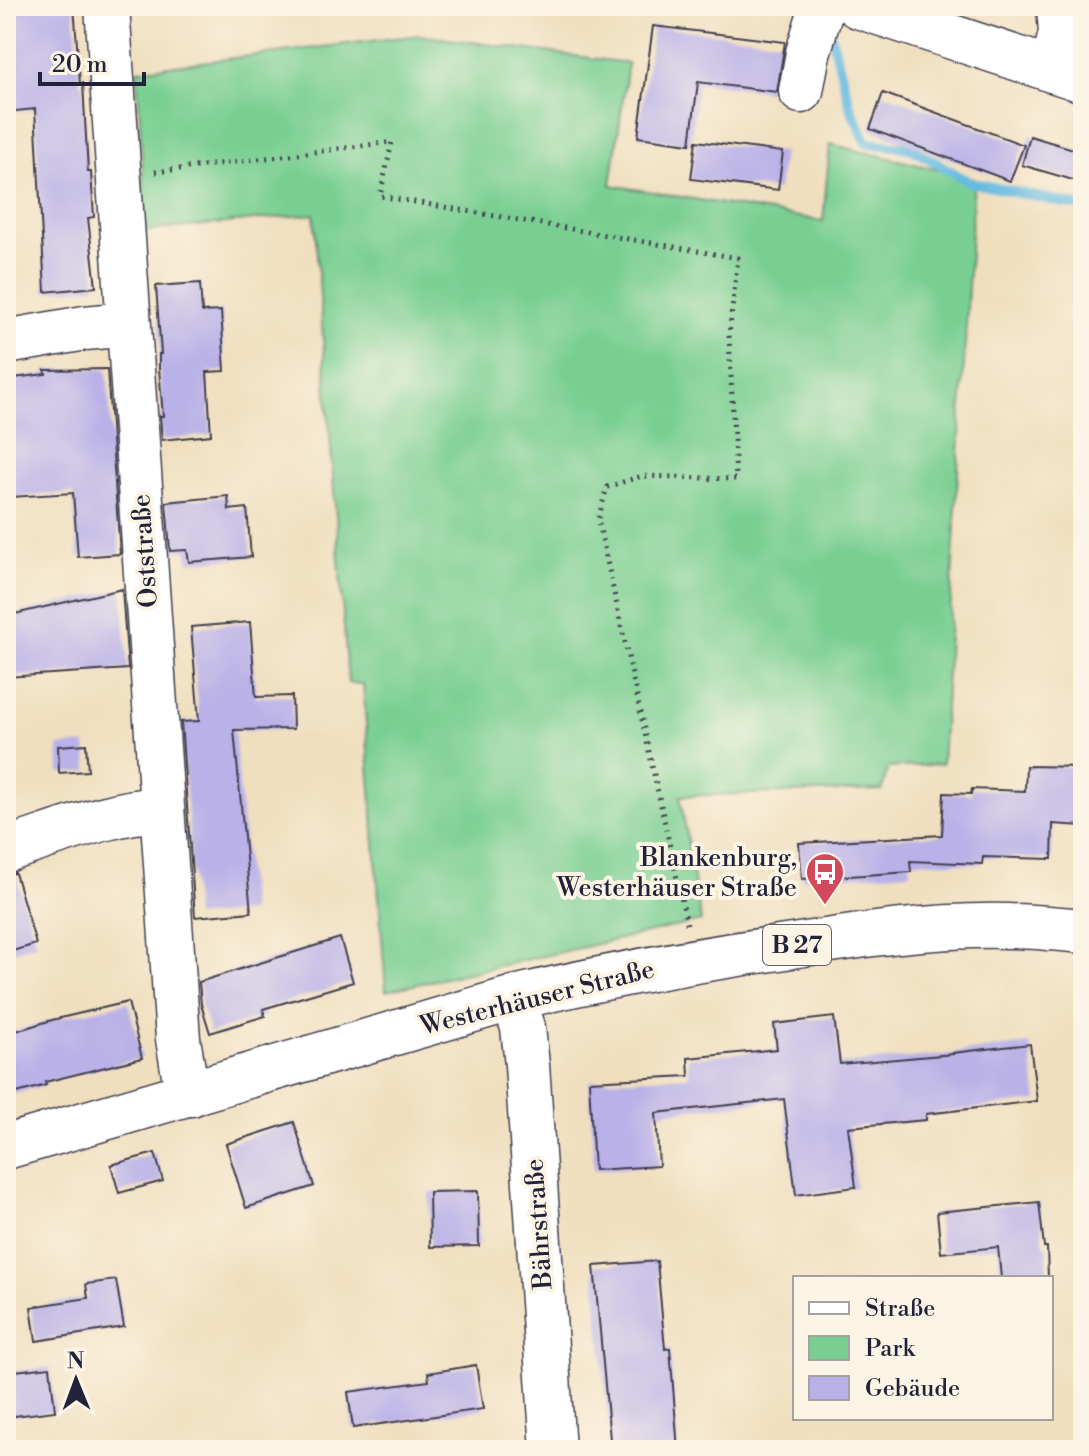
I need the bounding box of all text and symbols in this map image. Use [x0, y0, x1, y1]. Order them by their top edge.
scale bar [40, 36, 144, 86]
text: 20 m [52, 50, 108, 80]
street label: Oststraße [125, 493, 165, 609]
place label: Blankenburg, Westerhäuser Straße [556, 842, 797, 904]
bus stop icon: Blankenburg, Westerhäuser Straße [804, 851, 846, 906]
road number: B 27 [763, 925, 831, 965]
street label: Westerhäuser Straße [416, 953, 658, 1043]
street label: Bährstraße [518, 1157, 560, 1291]
legend [793, 1276, 1053, 1420]
text: Straße [865, 1294, 935, 1324]
text: Park [865, 1334, 916, 1364]
north arrow [36, 1340, 116, 1420]
text: N [67, 1348, 85, 1375]
text: Gebäude [865, 1374, 960, 1404]

